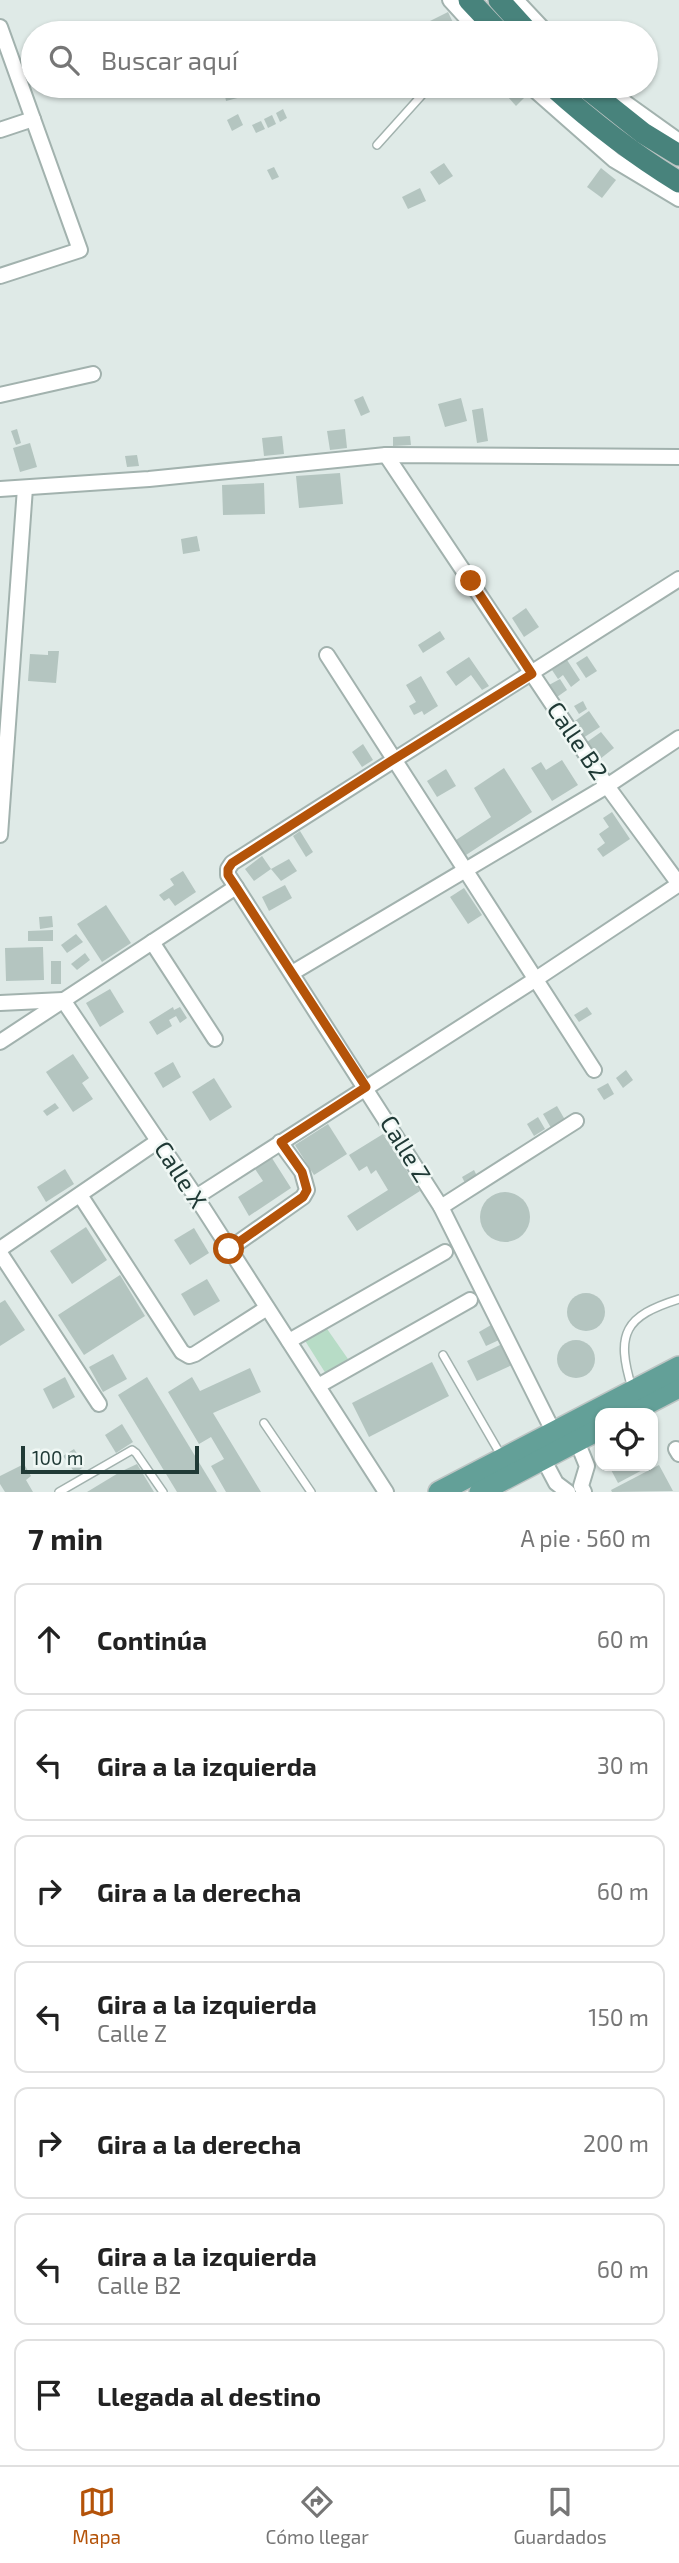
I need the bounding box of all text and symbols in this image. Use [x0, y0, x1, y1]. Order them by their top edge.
search box [21, 21, 658, 98]
icon: search [45, 41, 83, 79]
text: Buscar aquí [101, 44, 238, 75]
route end [455, 565, 486, 596]
street label: Calle B2 [542, 696, 615, 785]
street label: Calle Z [375, 1110, 438, 1187]
street label: Calle X [149, 1135, 214, 1213]
route start [213, 1233, 244, 1264]
map controls [595, 1408, 658, 1471]
button: locate [595, 1408, 658, 1471]
scale bar [21, 1443, 200, 1475]
text: 100 m [32, 1446, 83, 1469]
text: 7 min [28, 1520, 103, 1556]
text: A pie · 560 m [520, 1524, 651, 1552]
icon: ahead [30, 1620, 68, 1658]
text: Continúa [97, 1624, 207, 1655]
text: 60 m [597, 1625, 649, 1653]
icon: left [30, 1746, 68, 1784]
text: Gira a la izquierda [97, 1750, 317, 1781]
text: 30 m [597, 1751, 649, 1779]
icon: right [30, 1872, 68, 1910]
text: Gira a la derecha [97, 1876, 301, 1907]
text: 60 m [597, 1877, 649, 1905]
text: Gira a la izquierda [97, 1988, 317, 2019]
icon: left [30, 1998, 68, 2036]
text: 150 m [588, 2003, 649, 2031]
text: Calle Z [97, 2019, 167, 2047]
icon: right [30, 2124, 68, 2162]
text: Gira a la derecha [97, 2128, 301, 2159]
text: 200 m [583, 2129, 649, 2157]
text: Gira a la izquierda [97, 2240, 317, 2271]
icon: left [30, 2250, 68, 2288]
text: 60 m [597, 2255, 649, 2283]
text: Calle B2 [97, 2271, 181, 2299]
icon: arrive [30, 2376, 68, 2414]
text: Llegada al destino [97, 2380, 321, 2411]
tab: Mapa [72, 2483, 121, 2548]
tab: Cómo llegar [265, 2483, 369, 2548]
tab: Guardados [513, 2483, 607, 2548]

